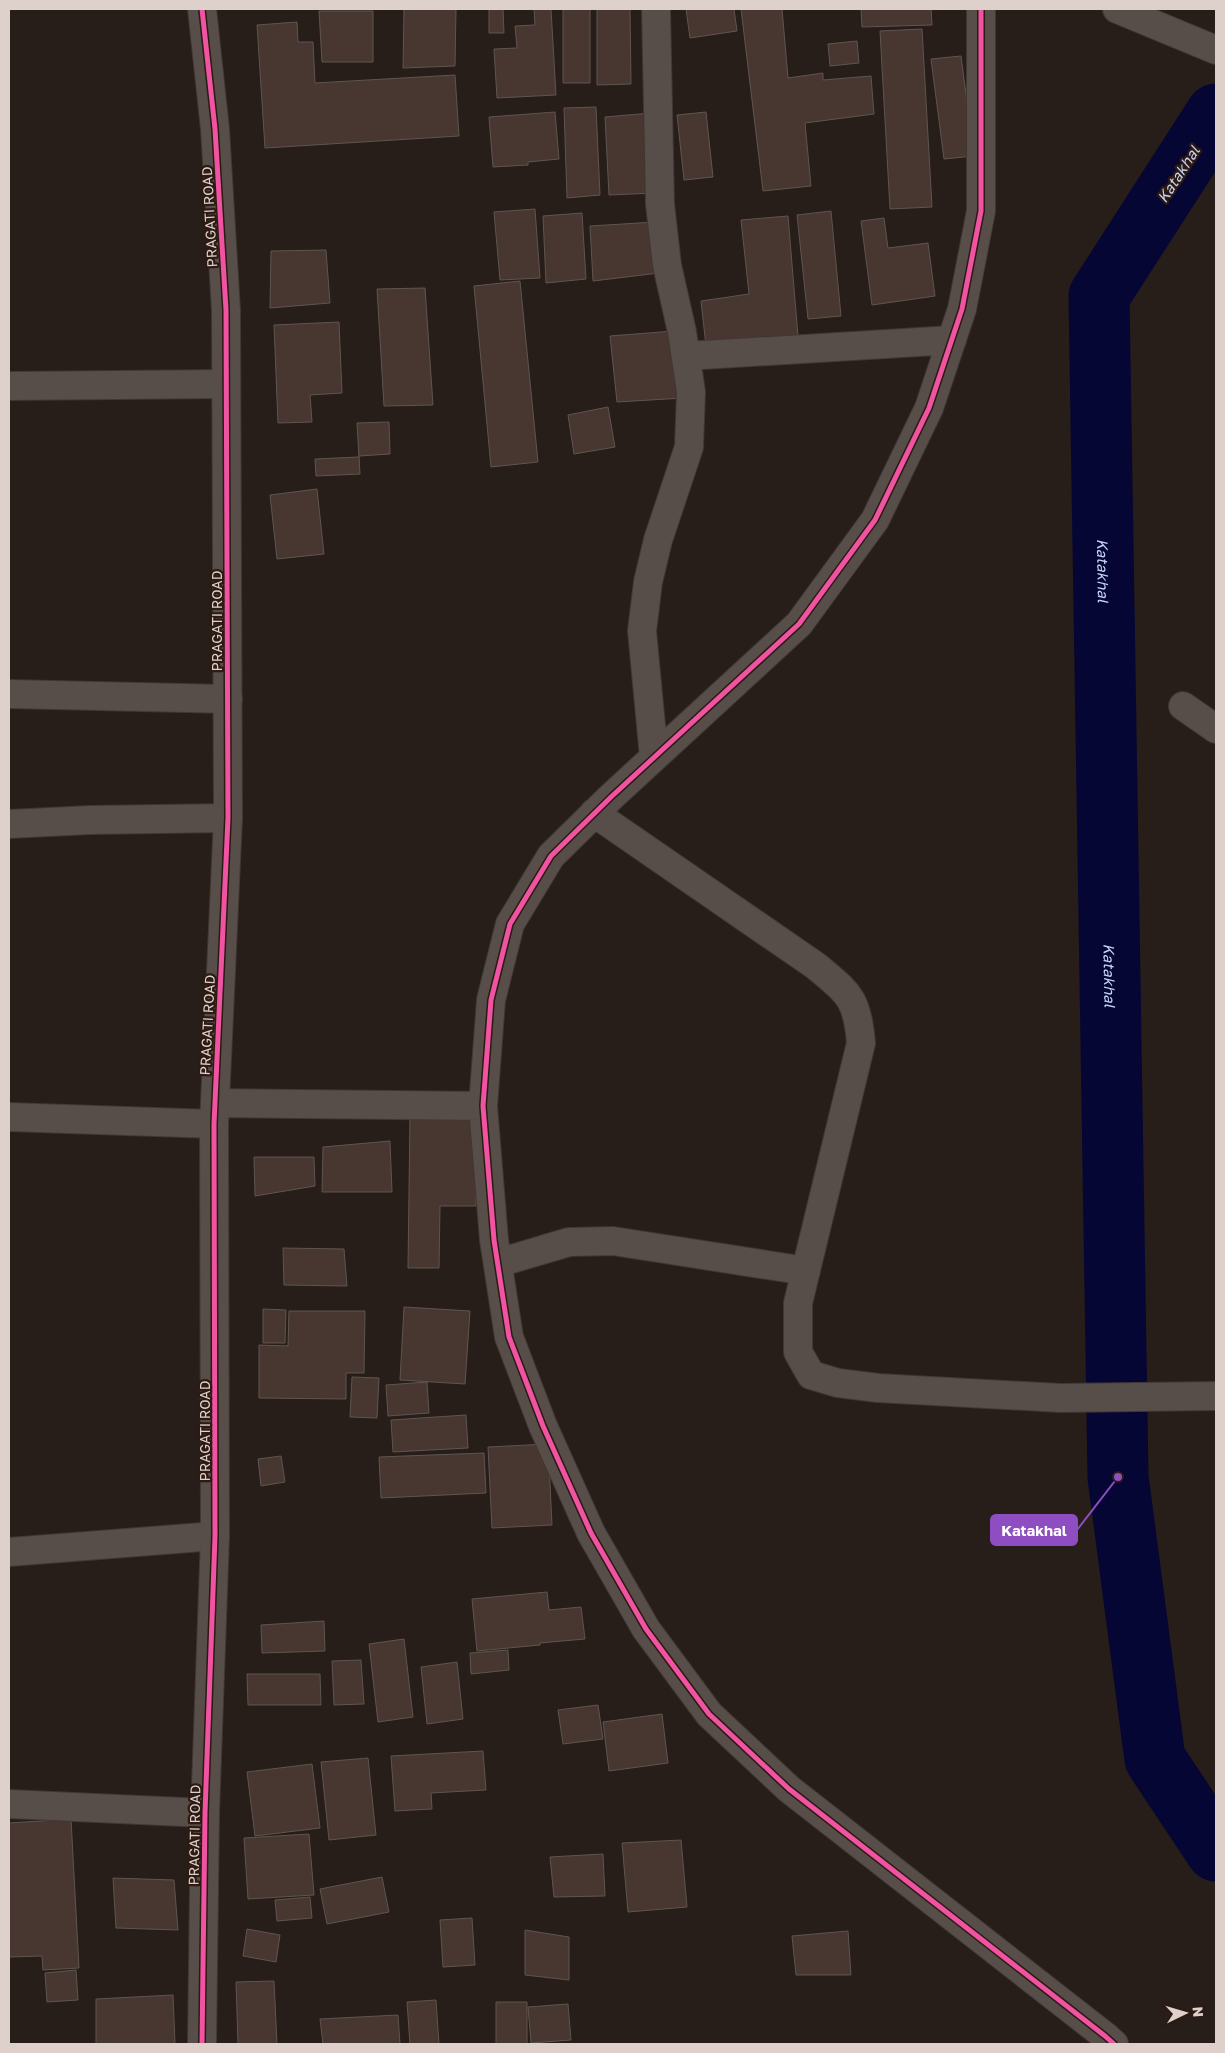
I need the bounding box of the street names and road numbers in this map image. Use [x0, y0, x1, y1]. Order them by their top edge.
street label: PRAGATI ROAD [198, 166, 220, 268]
street label: PRAGATI ROAD [208, 571, 225, 672]
street label: PRAGATI ROAD [196, 974, 218, 1076]
street label: PRAGATI ROAD [196, 1381, 213, 1482]
street label: PRAGATI ROAD [185, 1784, 203, 1886]

